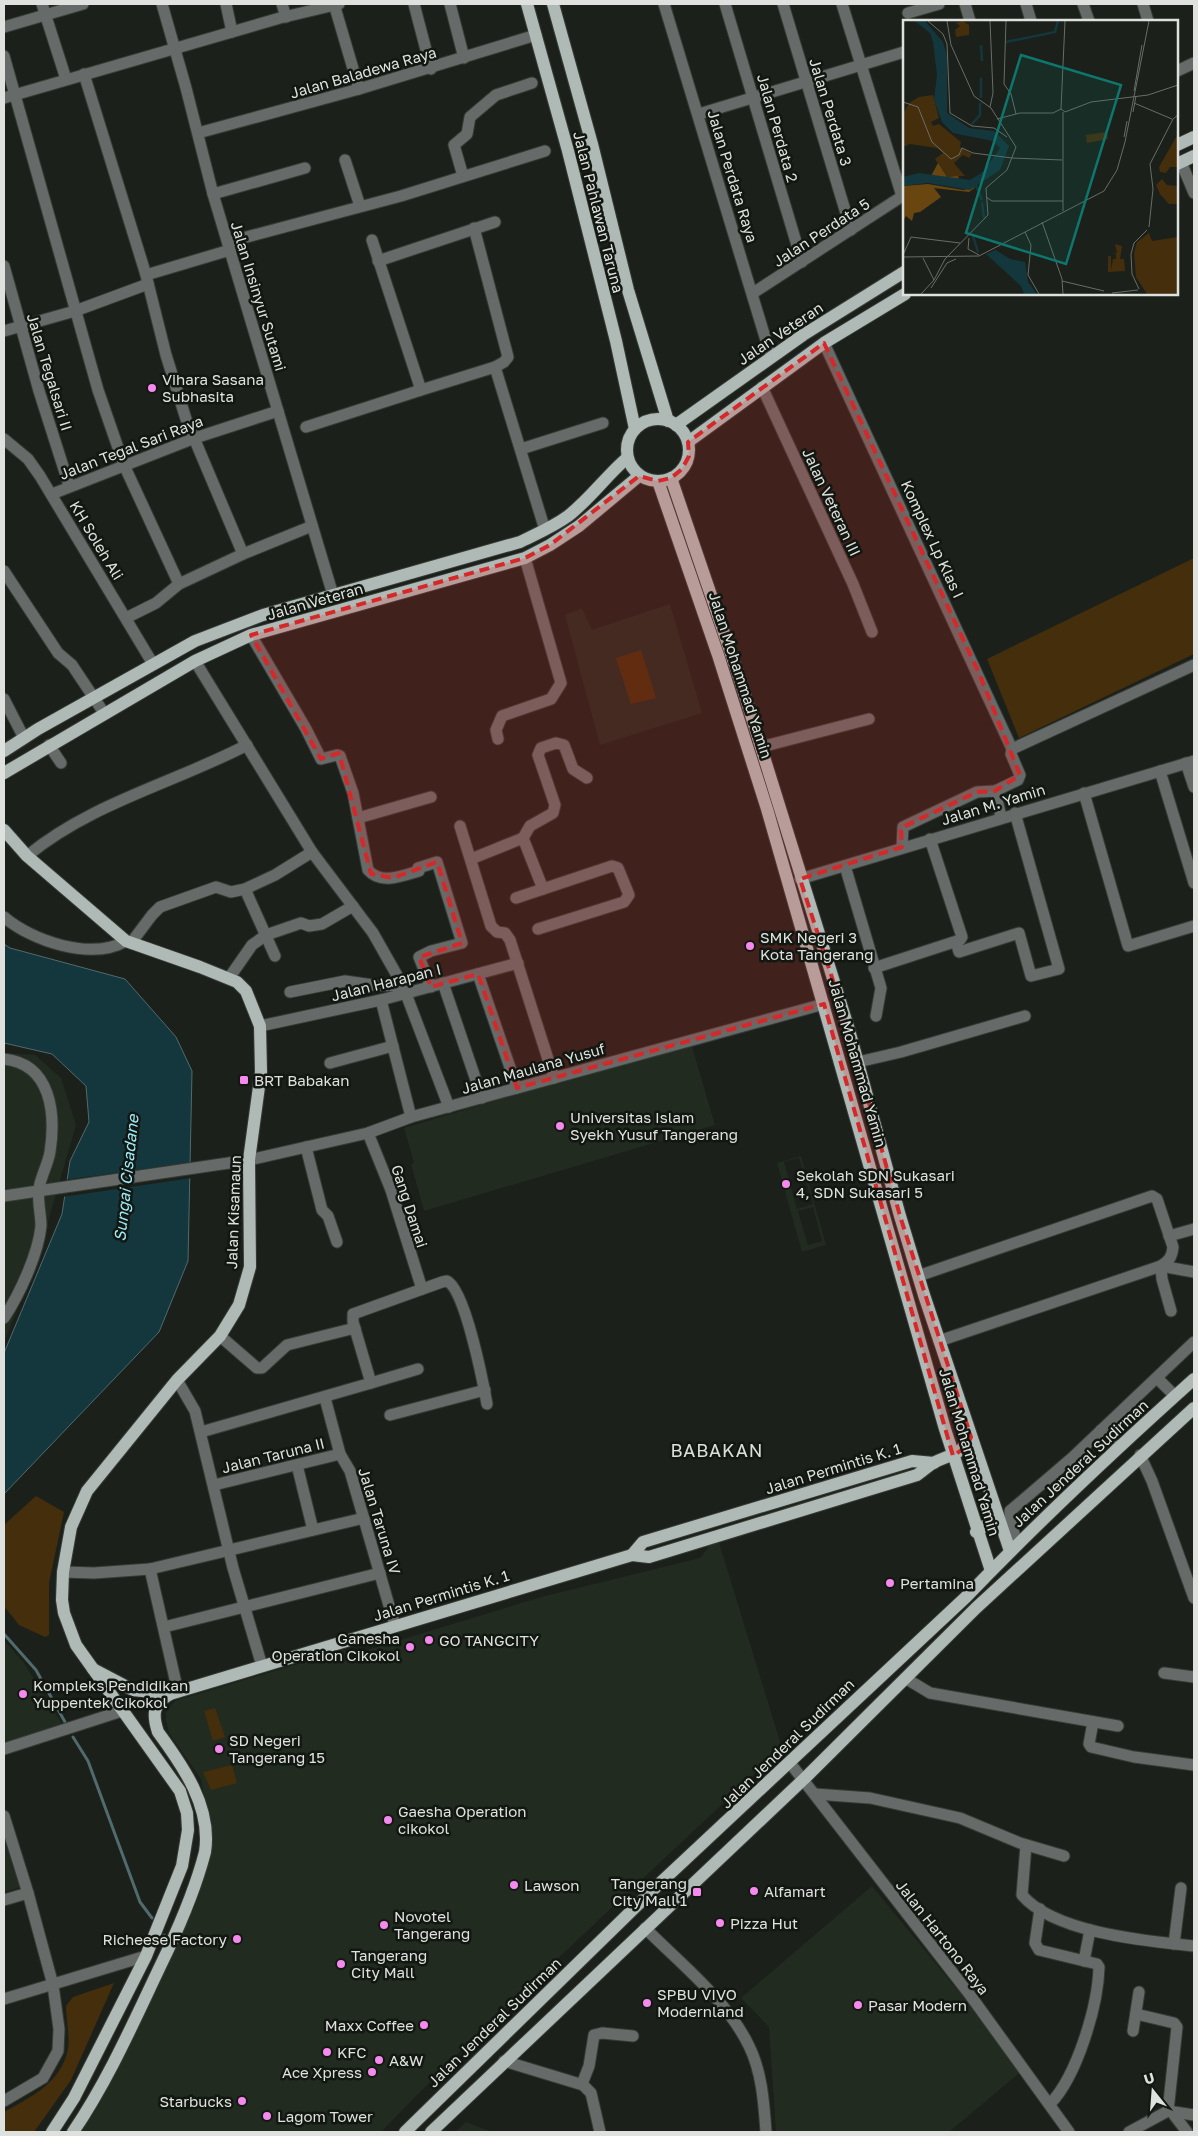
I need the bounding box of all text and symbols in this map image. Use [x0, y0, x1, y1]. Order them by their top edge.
inset map [903, 20, 1178, 295]
street label: Jalan Baladewa Raya [288, 42, 438, 102]
street label: Jalan Perdata 3 [806, 56, 856, 168]
street label: Jalan Perdata 2 [754, 72, 802, 184]
street label: Jalan Perdata Raya [704, 108, 762, 244]
street label: Jalan Pahlawan Taruna [570, 129, 628, 295]
street label: Jalan Perdata 5 [769, 194, 873, 270]
street label: Jalan Insinyur Sutami [228, 219, 290, 373]
street label: Jalan Veteran [734, 298, 826, 368]
street label: Jalan Tegalsari II [24, 311, 76, 433]
place label: Vihara Sasana Subhasita [162, 370, 264, 405]
marker: Vihara Sasana Subhasita [146, 382, 158, 394]
street label: Jalan Tegal Sari Raya [57, 411, 205, 483]
street label: Jalan Veteran III [799, 445, 865, 559]
street label: Komplex Lp Klas I [898, 477, 968, 601]
street label: KH Soleh Ali [66, 497, 128, 583]
street label: Jalan Veteran [265, 579, 365, 623]
street label: Jalan Mohammad Yamin [706, 589, 776, 761]
street label: Jalan M. Yamin [939, 780, 1047, 828]
place label: SMK Negeri 3 Kota Tangerang [760, 928, 873, 963]
marker: SMK Negeri 3 Kota Tangerang [744, 940, 756, 952]
street label: Jalan Harapan I [329, 960, 443, 1004]
street label: Jalan Mohammad Yamin [825, 977, 891, 1149]
street label: Jalan Maulana Yusuf [459, 1039, 607, 1097]
place label: BRT Babakan [254, 1071, 349, 1089]
marker: BRT Babakan [238, 1074, 250, 1086]
place label: Universitas Islam Syekh Yusuf Tangerang [570, 1108, 738, 1143]
water label: Sungai Cisadane [109, 1112, 143, 1243]
marker: Universitas Islam Syekh Yusuf Tangerang [554, 1120, 566, 1132]
street label: Jalan Kisamaun [222, 1155, 244, 1269]
street label: Gang Damai [388, 1162, 432, 1250]
place label: Sekolah SDN Sukasari 4, SDN Sukasari 5 [796, 1166, 955, 1201]
marker: Sekolah SDN Sukasari 4, SDN Sukasari 5 [780, 1178, 792, 1190]
street label: Jalan Mohammad Yamin [936, 1366, 1004, 1538]
street label: Jalan Jenderal Sudirman [1009, 1395, 1151, 1531]
street label: Jalan Taruna II [220, 1434, 326, 1476]
district label: BABAKAN [670, 1439, 764, 1461]
street label: Jalan Permintis K. 1 [763, 1439, 903, 1497]
street label: Jalan Taruna IV [355, 1465, 405, 1577]
street label: Jalan Permintis K. 1 [371, 1566, 511, 1624]
place label: Pertamina [900, 1574, 974, 1592]
marker: Pertamina [884, 1577, 896, 1589]
place label: Ganesha Operation Cikokol [272, 1629, 400, 1664]
place label: GO TANGCITY [439, 1631, 539, 1649]
marker: GO TANGCITY [423, 1634, 435, 1646]
marker: Ganesha Operation Cikokol [404, 1641, 416, 1653]
street label: Jalan Jenderal Sudirman [716, 1674, 858, 1812]
place label: Kompleks Pendidikan Yuppentek Cikokol [33, 1676, 188, 1711]
marker: Kompleks Pendidikan Yuppentek Cikokol [17, 1688, 29, 1700]
place label: SD Negeri Tangerang 15 [229, 1731, 325, 1766]
marker: SD Negeri Tangerang 15 [213, 1743, 225, 1755]
place label: Gaesha Operation cikokol [398, 1802, 526, 1837]
marker: Gaesha Operation cikokol [382, 1814, 394, 1826]
place label: Tangerang City Mall 1 [611, 1874, 687, 1909]
place label: Lawson [524, 1876, 579, 1894]
street label: Jalan Hartono Raya [893, 1876, 993, 1998]
marker: Lawson [508, 1879, 520, 1891]
place label: Alfamart [764, 1882, 826, 1900]
marker: Alfamart [748, 1885, 760, 1897]
marker: Tangerang City Mall 1 [691, 1886, 703, 1898]
place label: Novotel Tangerang [394, 1907, 470, 1942]
place label: Pizza Hut [730, 1914, 798, 1932]
marker: Pizza Hut [714, 1917, 726, 1929]
marker: Novotel Tangerang [378, 1919, 390, 1931]
place label: Richeese Factory [103, 1930, 228, 1948]
marker: Richeese Factory [231, 1933, 243, 1945]
place label: Tangerang City Mall [351, 1946, 427, 1981]
street label: Jalan Jenderal Sudirman [423, 1953, 565, 2091]
marker: Tangerang City Mall [335, 1958, 347, 1970]
place label: SPBU VIVO Modernland [657, 1985, 744, 2020]
place label: Pasar Modern [868, 1996, 967, 2014]
marker: SPBU VIVO Modernland [641, 1997, 653, 2009]
marker: Pasar Modern [852, 1999, 864, 2011]
place label: Maxx Coffee [325, 2016, 414, 2034]
marker: Maxx Coffee [418, 2019, 430, 2031]
place label: KFC [337, 2043, 366, 2061]
marker: KFC [321, 2046, 333, 2058]
place label: A&W [389, 2051, 424, 2069]
marker: A&W [373, 2054, 385, 2066]
place label: Ace Xpress [282, 2063, 362, 2081]
marker: Ace Xpress [366, 2066, 378, 2078]
north arrow [1128, 2066, 1178, 2116]
text: U [1142, 2068, 1156, 2088]
place label: Starbucks [159, 2092, 232, 2110]
marker: Starbucks [236, 2095, 248, 2107]
place label: Lagom Tower [277, 2107, 373, 2125]
marker: Lagom Tower [261, 2110, 273, 2122]

